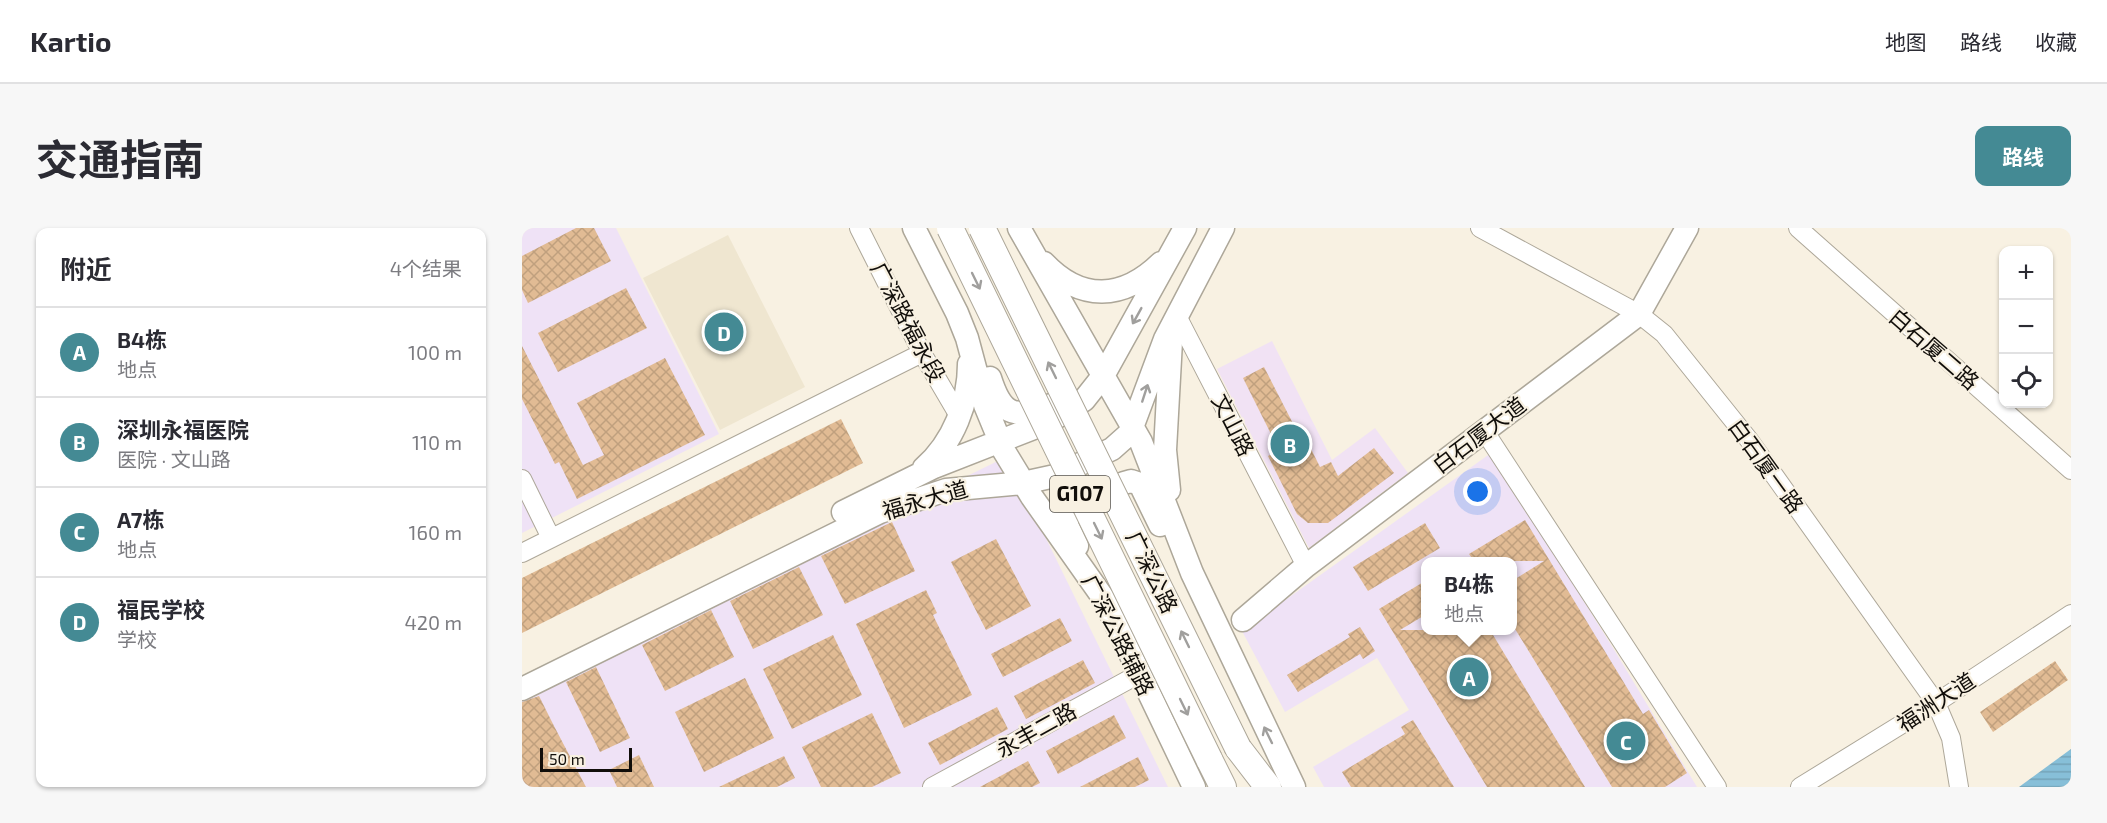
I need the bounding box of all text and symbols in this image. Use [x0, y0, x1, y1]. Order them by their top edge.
text: Kartio [30, 24, 111, 58]
text: 地图 [1885, 29, 1927, 54]
text: 路线 [1960, 29, 2002, 54]
text: 收藏 [2035, 29, 2077, 54]
button: 路线 [1975, 126, 2071, 186]
text: 交通指南 [36, 133, 204, 183]
map controls [1999, 246, 2053, 408]
button: + [1999, 246, 2053, 300]
text: 附近 [60, 253, 112, 284]
text: 4个结果 [390, 256, 462, 280]
street label: 广深路福永段 [866, 257, 951, 386]
one-way arrow [971, 271, 982, 289]
button: − [1999, 300, 2053, 354]
street label: 白石厦二路 [1885, 302, 1985, 394]
one-way arrow [1131, 307, 1143, 324]
pin: D [704, 310, 744, 354]
text: B4栋 [117, 326, 167, 352]
text: A [73, 340, 86, 364]
text: 100 m [408, 340, 462, 364]
button: locate [1999, 354, 2053, 408]
text: 地点 [117, 357, 157, 381]
one-way arrow [1046, 362, 1057, 380]
one-way arrow [1140, 384, 1151, 403]
street label: 文山路 [1207, 389, 1260, 460]
street label: 白石厦大道 [1427, 391, 1530, 478]
street label: 白石厦一路 [1724, 413, 1810, 518]
text: 深圳永福医院 [117, 416, 249, 442]
pin: B [1270, 422, 1310, 466]
text: B [73, 430, 86, 454]
text: 110 m [412, 430, 462, 454]
text: 医院 · 文山路 [117, 447, 231, 471]
street label: 福永大道 [879, 474, 971, 524]
road number: G107 [1050, 476, 1110, 512]
your location [1463, 477, 1492, 506]
text: A7栋 [117, 506, 164, 532]
text: C [74, 520, 85, 544]
text: 160 m [409, 520, 462, 544]
one-way arrow [1093, 522, 1105, 540]
street label: 广深公路 [1122, 526, 1184, 617]
text: 地点 [117, 537, 157, 561]
popup [1421, 557, 1517, 635]
street label: 广深公路辅路 [1077, 570, 1160, 699]
text: B4栋 [1444, 570, 1494, 596]
text: 福民学校 [117, 596, 205, 622]
text: 地点 [1444, 601, 1484, 625]
text: D [73, 610, 86, 634]
text: 420 m [404, 610, 462, 634]
text: 学校 [117, 627, 157, 651]
one-way arrow [1178, 631, 1190, 649]
pin: A [1450, 654, 1488, 700]
street label: 福洲大道 [1891, 666, 1979, 736]
street label: 永丰二路 [991, 696, 1080, 762]
one-way arrow [1178, 697, 1190, 715]
pin: C [1606, 718, 1646, 764]
one-way arrow [1262, 726, 1274, 744]
scale bar [540, 745, 632, 772]
text: 50 m [549, 749, 585, 768]

